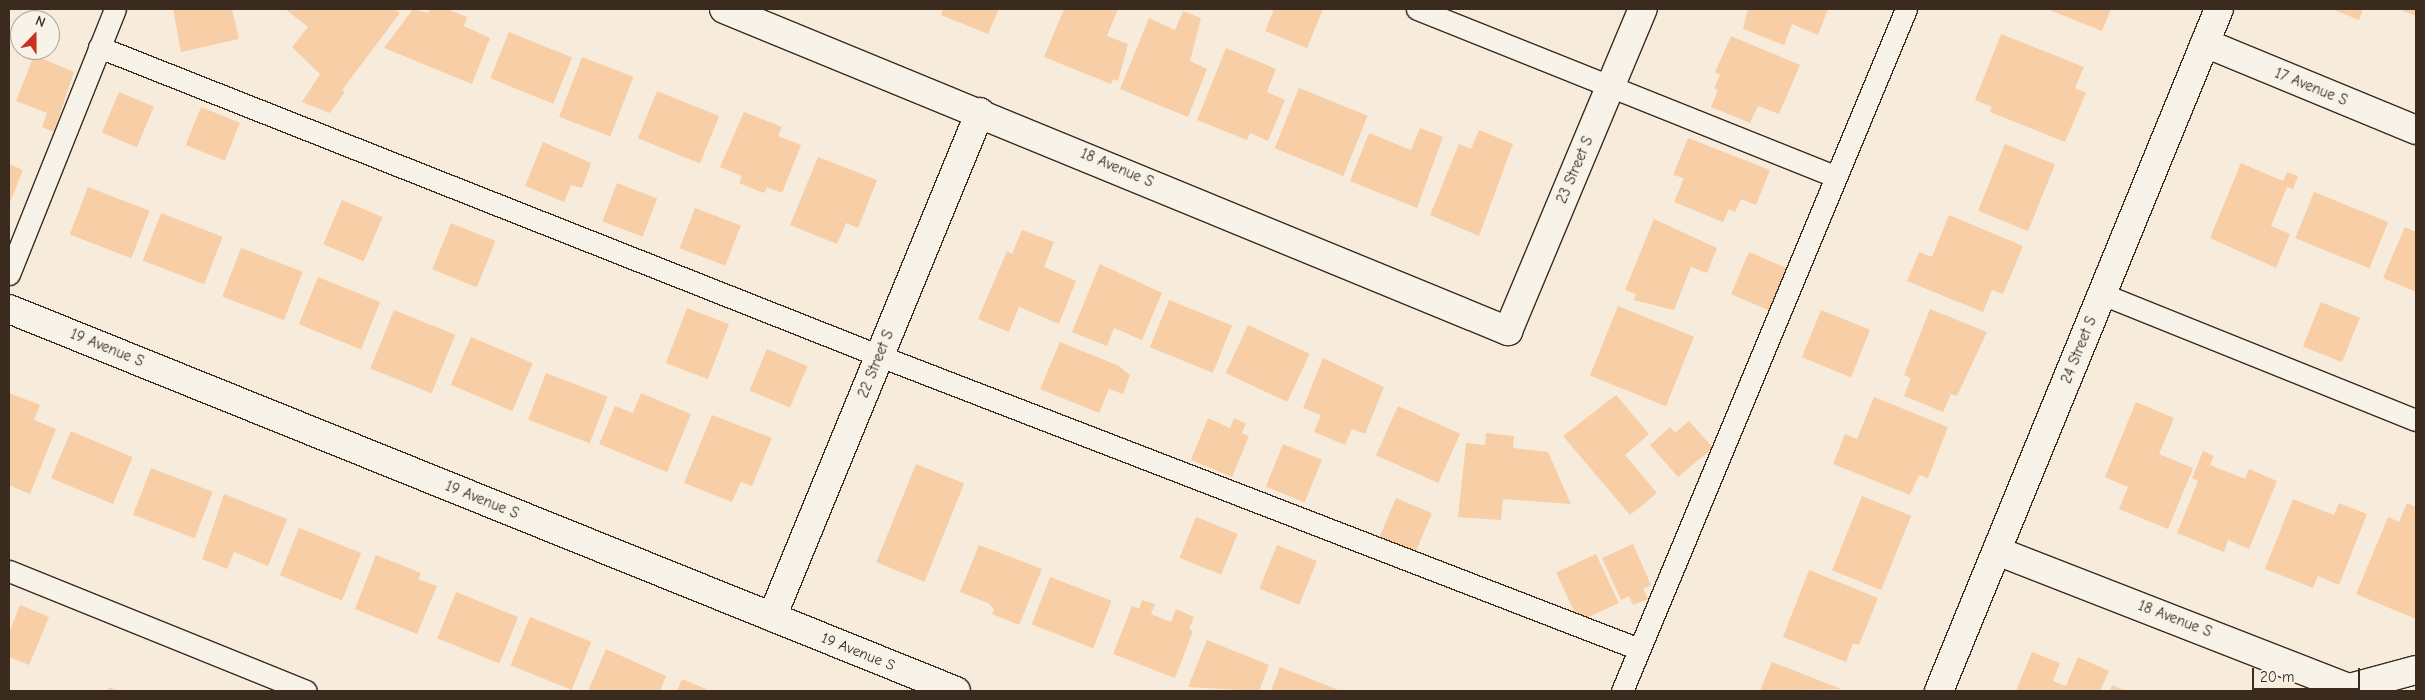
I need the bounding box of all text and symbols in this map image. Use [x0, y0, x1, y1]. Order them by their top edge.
north arrow [10, 10, 60, 60]
text: N [33, 12, 48, 31]
street label: 17 Avenue S [2272, 64, 2350, 110]
street label: 23 Street S [1553, 134, 1597, 206]
street label: 18 Avenue S [1078, 145, 1156, 191]
street label: 24 Street S [2057, 314, 2101, 386]
street label: 19 Avenue S [68, 325, 146, 371]
street label: 22 Street S [854, 327, 898, 401]
street label: 19 Avenue S [443, 477, 521, 523]
street label: 18 Avenue S [2136, 597, 2214, 641]
street label: 19 Avenue S [819, 629, 897, 675]
scale bar [2255, 658, 2362, 690]
text: 20 m [2260, 668, 2294, 686]

